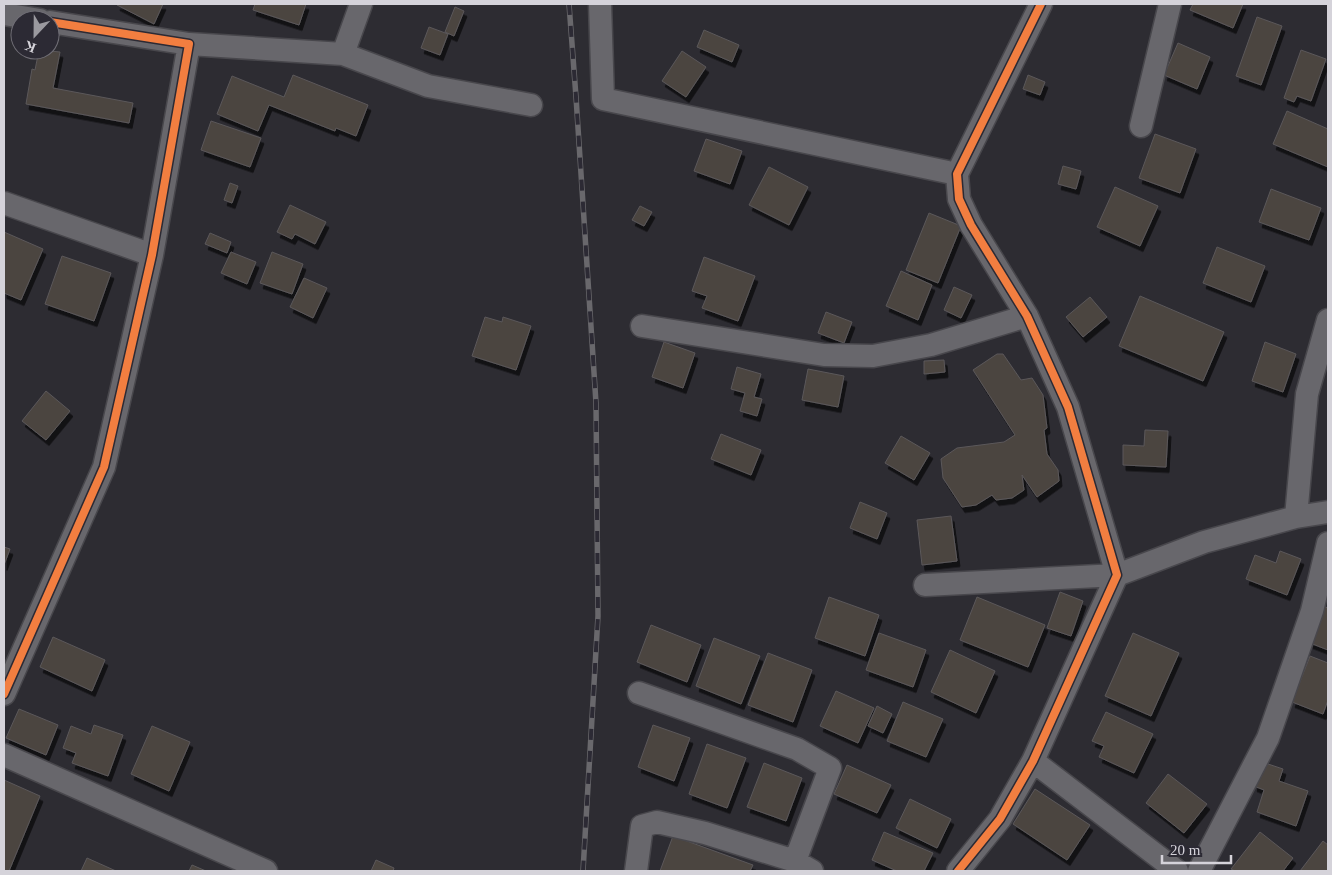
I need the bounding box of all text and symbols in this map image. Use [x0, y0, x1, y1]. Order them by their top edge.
north arrow [10, 10, 60, 60]
text: K [22, 38, 38, 56]
scale bar [1162, 832, 1231, 864]
text: 20 m [1170, 842, 1201, 858]

